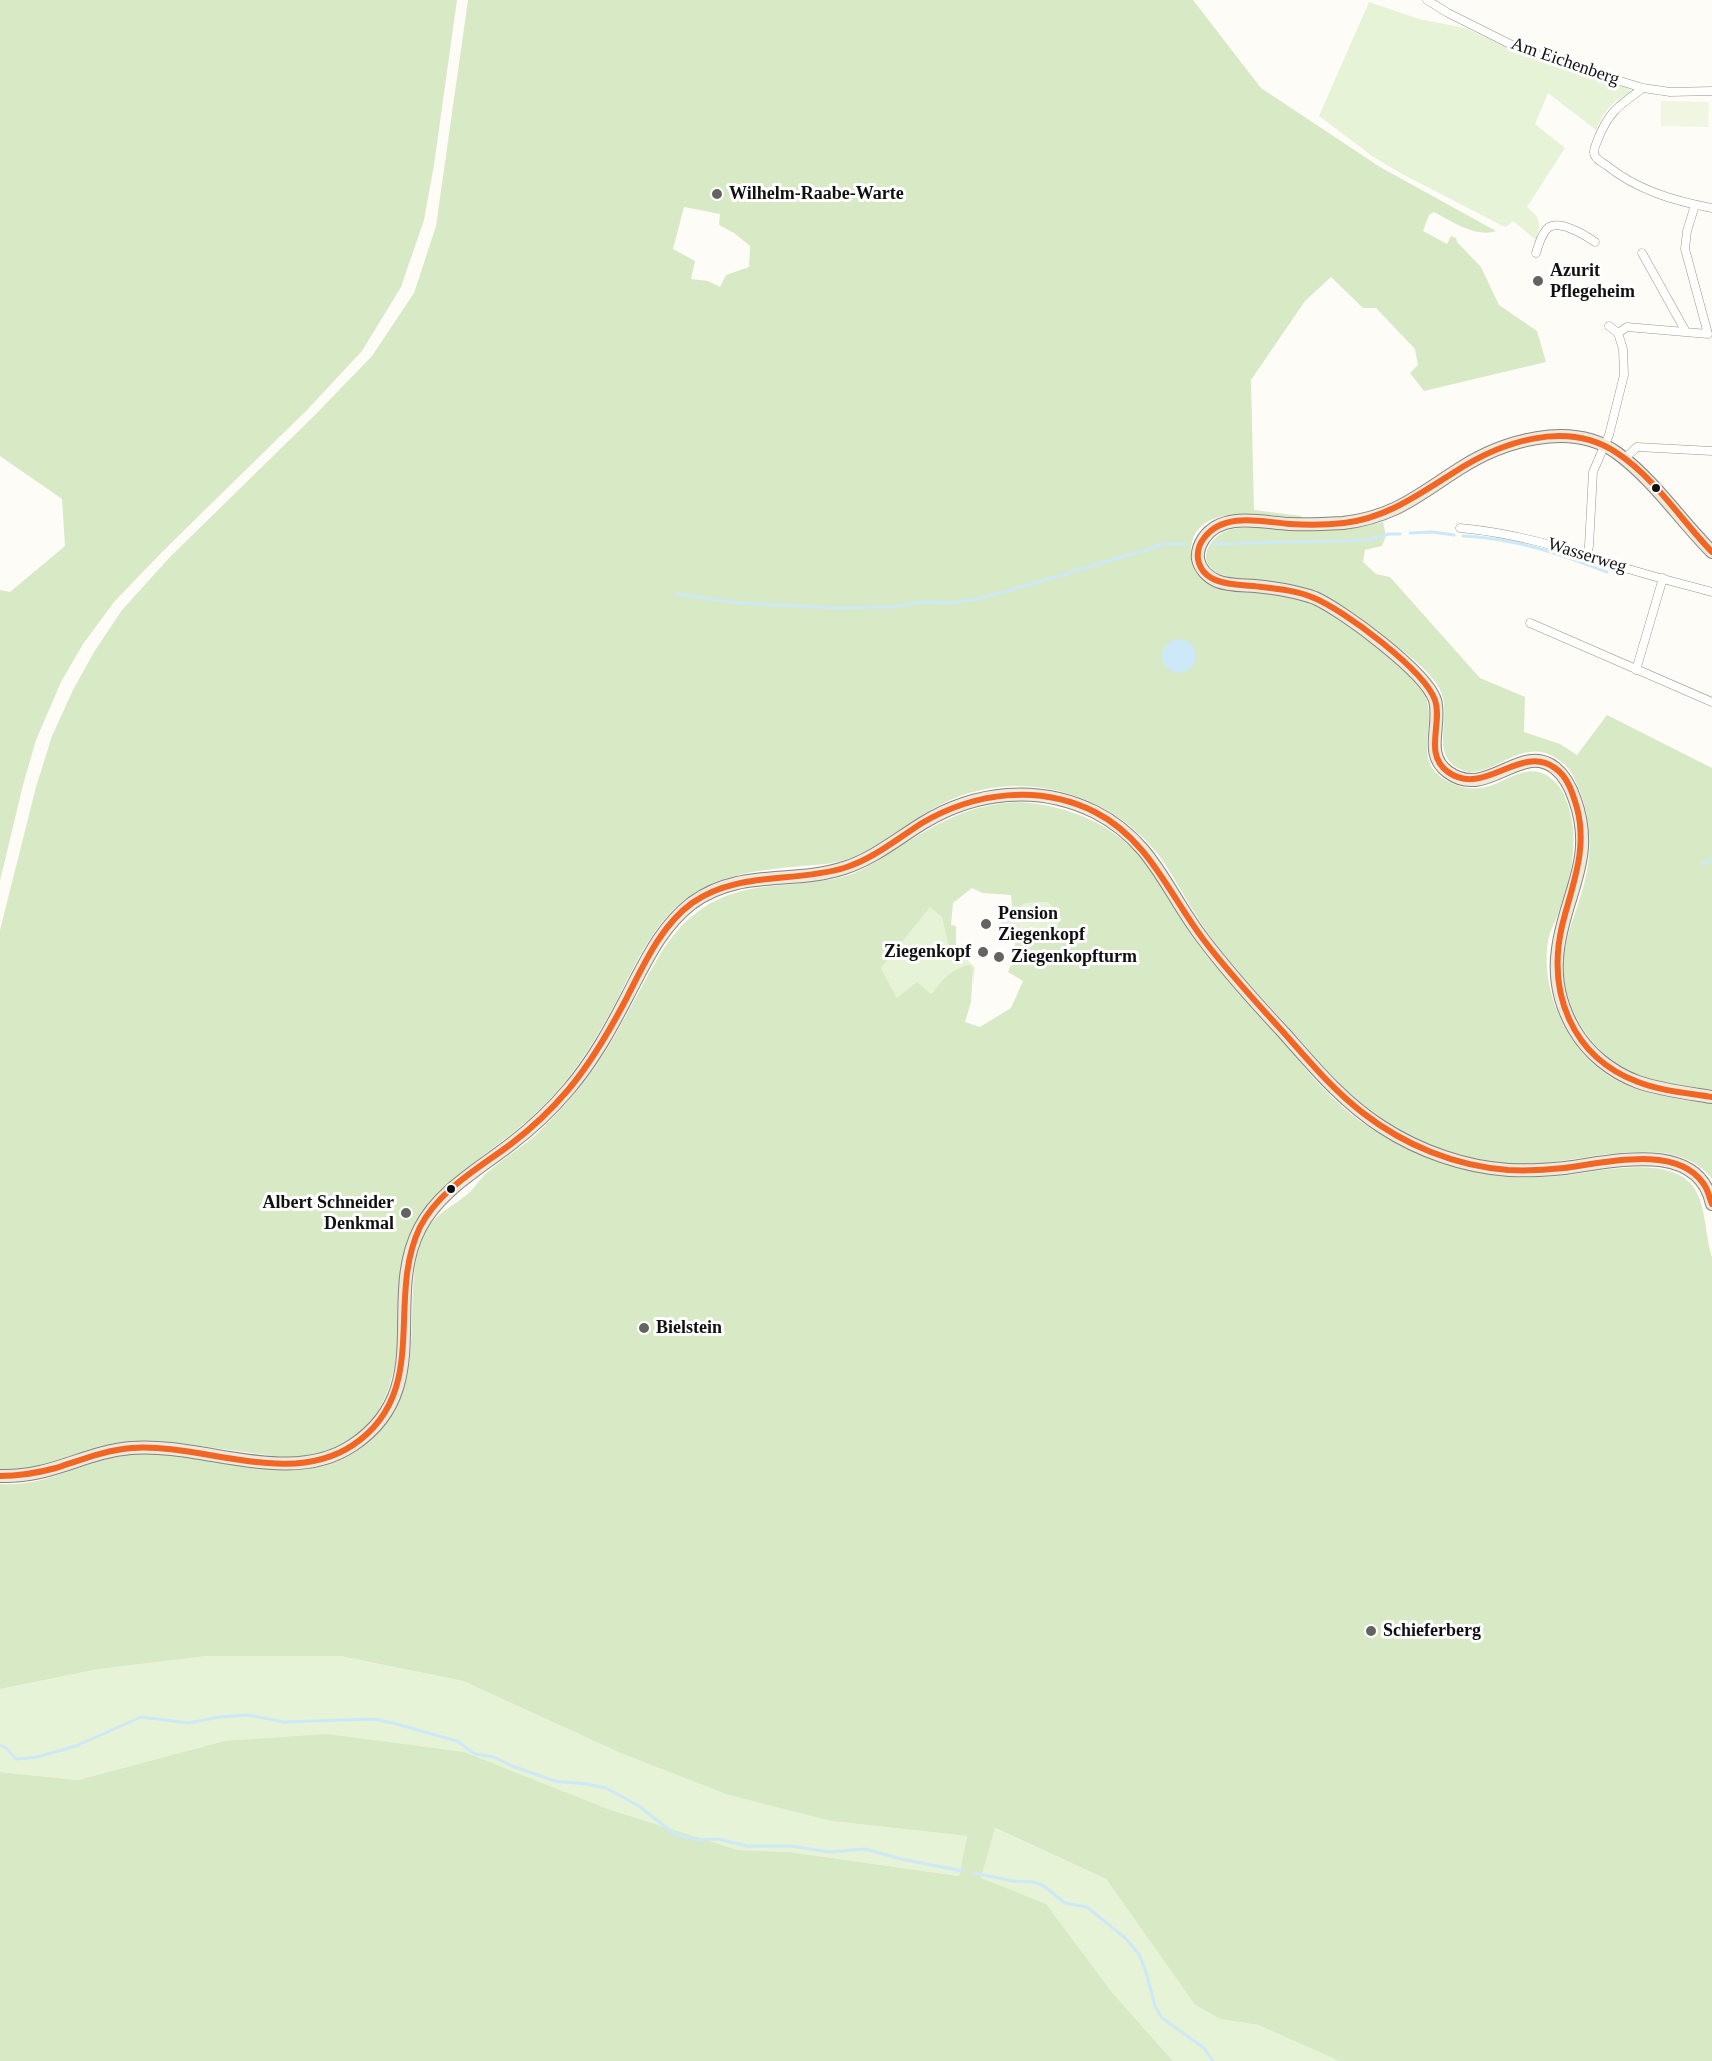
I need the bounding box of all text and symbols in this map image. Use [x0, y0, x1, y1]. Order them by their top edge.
street label: Am Eichenberg [1508, 33, 1622, 91]
place label: Wilhelm-Raabe-Warte [729, 183, 904, 205]
marker: Wilhelm-Raabe-Warte [710, 187, 724, 201]
place label: Azurit Pflegeheim [1550, 260, 1635, 302]
marker: Azurit Pflegeheim [1531, 274, 1545, 288]
unlabelled marker [1650, 482, 1662, 494]
street label: Wasserweg [1545, 534, 1629, 578]
place label: Pension Ziegenkopf [998, 903, 1085, 946]
marker: Pension Ziegenkopf [979, 917, 993, 931]
place label: Ziegenkopf [884, 941, 971, 963]
marker: Ziegenkopf [976, 945, 990, 959]
place label: Ziegenkopfturm [1011, 946, 1137, 968]
marker: Ziegenkopfturm [992, 950, 1006, 964]
unlabelled marker [445, 1183, 457, 1195]
place label: Albert Schneider Denkmal [263, 1192, 394, 1234]
marker: Albert Schneider Denkmal [399, 1206, 413, 1220]
place label: Bielstein [656, 1317, 722, 1339]
marker: Bielstein [637, 1321, 651, 1335]
place label: Schieferberg [1383, 1620, 1481, 1642]
marker: Schieferberg [1364, 1624, 1378, 1638]

